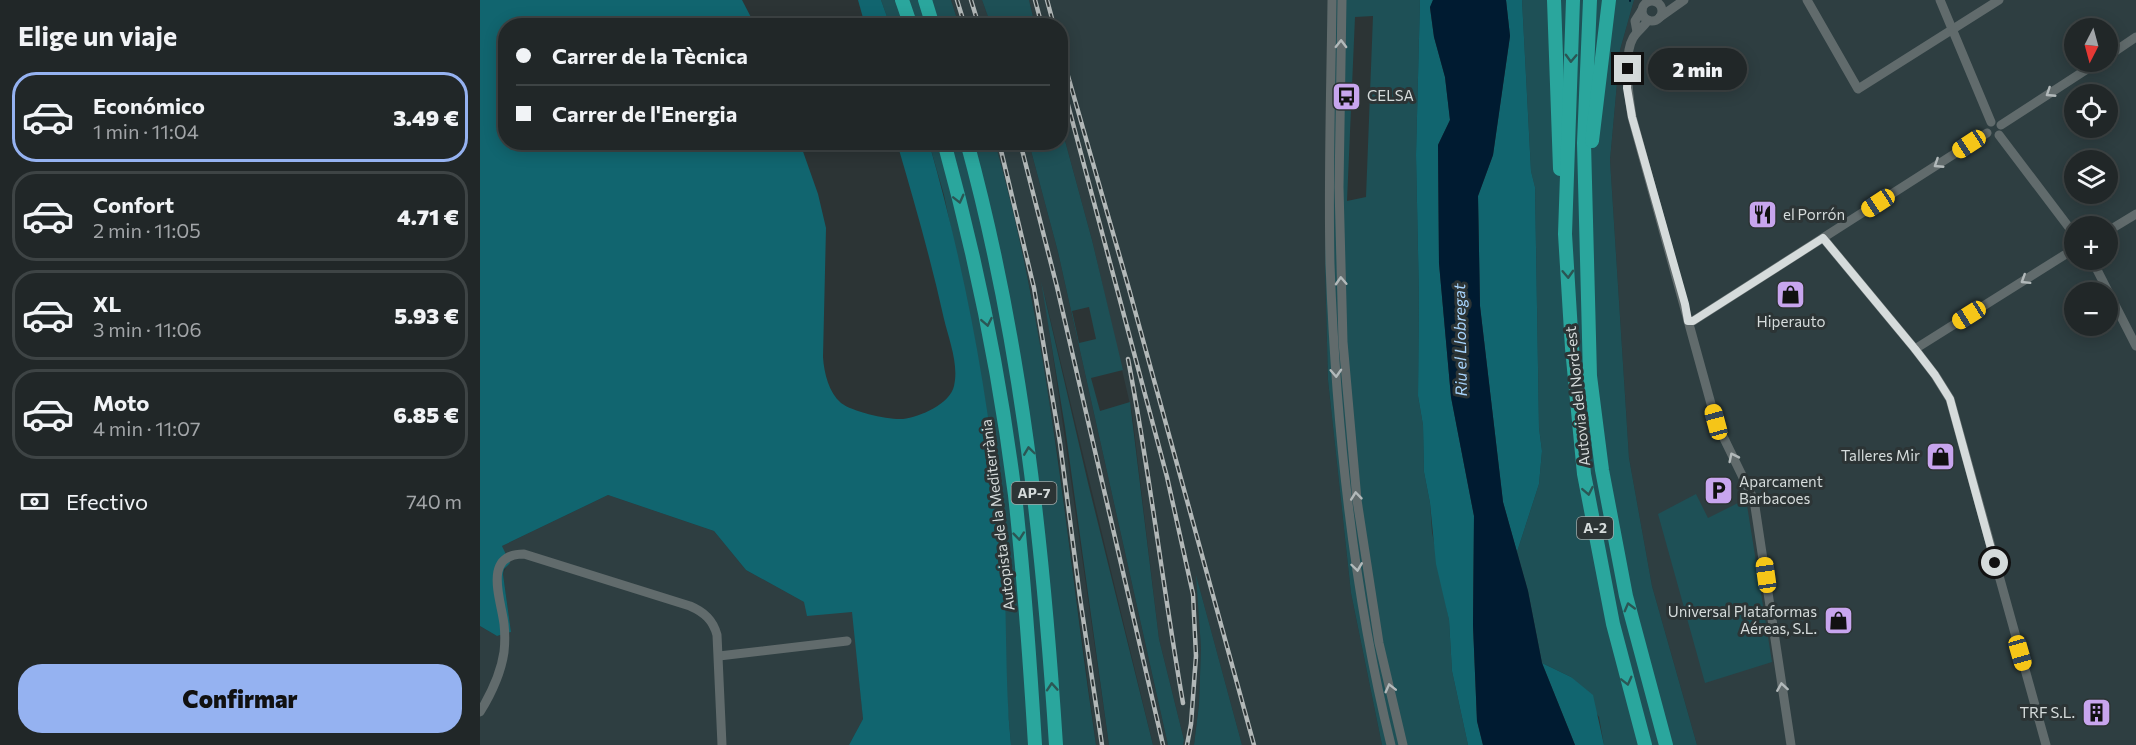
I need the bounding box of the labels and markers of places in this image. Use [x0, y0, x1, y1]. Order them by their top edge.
bus stop icon: CELSA [1330, 80, 1362, 112]
place label: CELSA [1367, 86, 1414, 104]
restaurant icon: el Porrón [1746, 199, 1778, 231]
place label: el Porrón [1783, 205, 1845, 223]
shop icon: Hiperauto [1775, 279, 1807, 311]
place label: Hiperauto [1757, 312, 1826, 330]
shop icon: Talleres Mir [1925, 440, 1957, 472]
place label: Talleres Mir [1841, 446, 1920, 464]
place label: Aparcament Barbacoes [1739, 472, 1823, 507]
parking icon: Aparcament Barbacoes [1702, 475, 1734, 507]
place label: Universal Plataformas Aéreas, S.L. [1668, 602, 1817, 637]
shop icon: Universal Plataformas Aéreas, S.L. [1822, 605, 1854, 637]
building icon: TRF S.L. [2080, 697, 2112, 729]
place label: TRF S.L. [2019, 703, 2075, 721]

